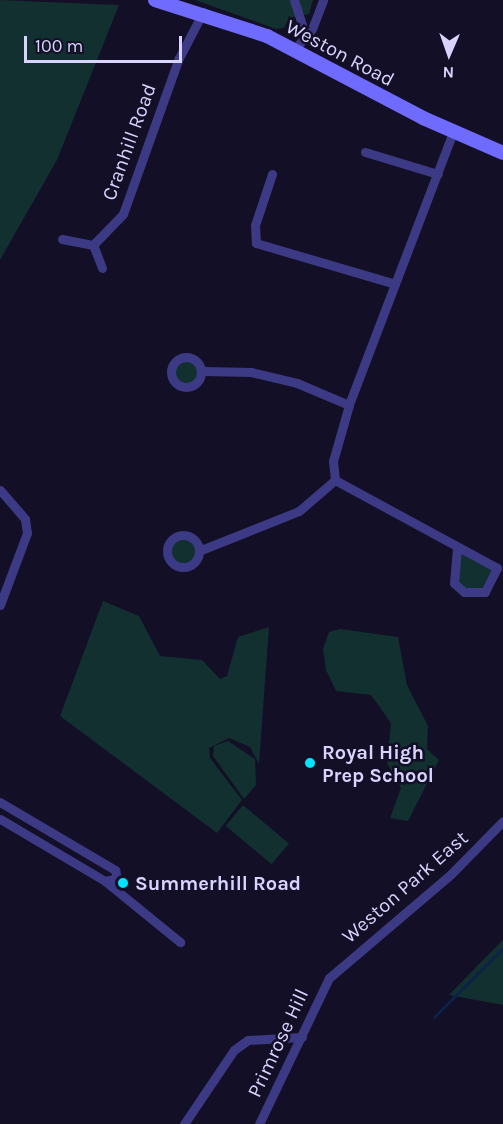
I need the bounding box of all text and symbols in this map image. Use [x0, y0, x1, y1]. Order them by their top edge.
street label: Weston Road [282, 14, 398, 92]
scale bar [27, 24, 184, 62]
north arrow [419, 24, 479, 84]
text: 100 m [35, 35, 83, 57]
text: N [442, 63, 454, 82]
street label: Cranhill Road [97, 80, 161, 204]
place label: Royal High Prep School [322, 740, 434, 787]
marker: Royal High Prep School [303, 756, 317, 770]
street label: Weston Park East [337, 826, 473, 948]
place label: Summerhill Road [135, 871, 301, 895]
marker: Summerhill Road [116, 876, 130, 890]
street label: Primrose Hill [242, 985, 314, 1101]

